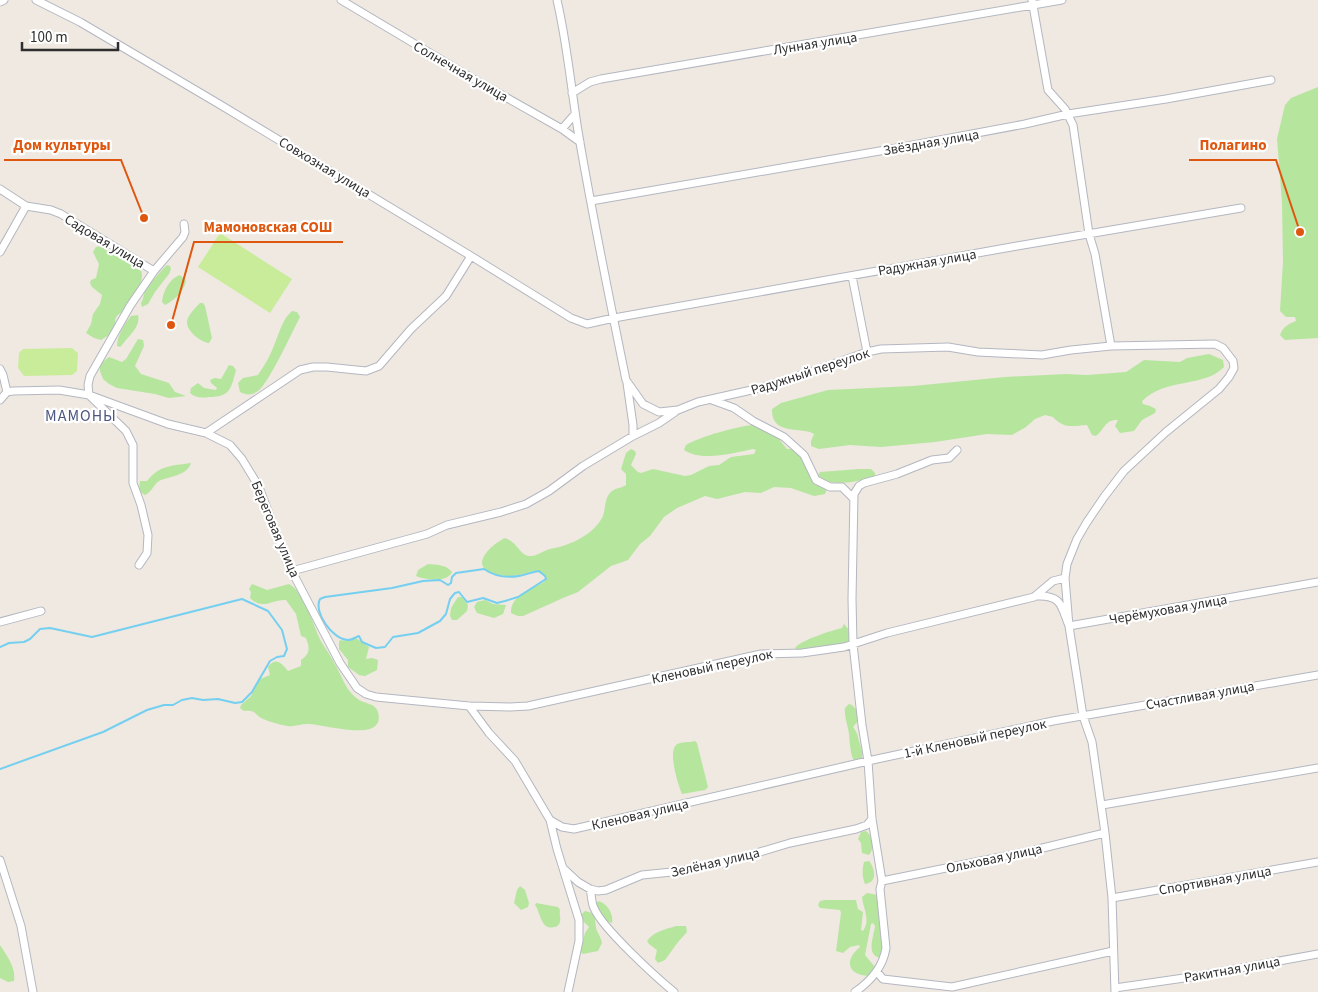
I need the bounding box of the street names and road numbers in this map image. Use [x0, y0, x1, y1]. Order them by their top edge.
street label: Лунная улица [772, 27, 859, 61]
street label: Солнечная улица [409, 37, 512, 107]
street label: Звёздная улица [882, 125, 981, 161]
street label: Совхозная улица [275, 132, 374, 203]
street label: Садовая улица [60, 210, 149, 274]
street label: Радужная улица [876, 245, 978, 281]
street label: Радужный переулок [748, 343, 872, 401]
street label: Береговая улица [246, 478, 304, 581]
street label: Черёмуховая улица [1107, 590, 1229, 630]
street label: Кленовый переулок [650, 644, 775, 690]
street label: Счастливая улица [1144, 677, 1256, 715]
street label: 1-й Кленовый переулок [902, 714, 1048, 764]
street label: Кленовая улица [590, 794, 691, 836]
street label: Ольховая улица [944, 839, 1044, 879]
street label: Зелёная улица [669, 843, 762, 883]
street label: Спортивная улица [1157, 861, 1273, 901]
street label: Ракитная улица [1183, 952, 1282, 988]

